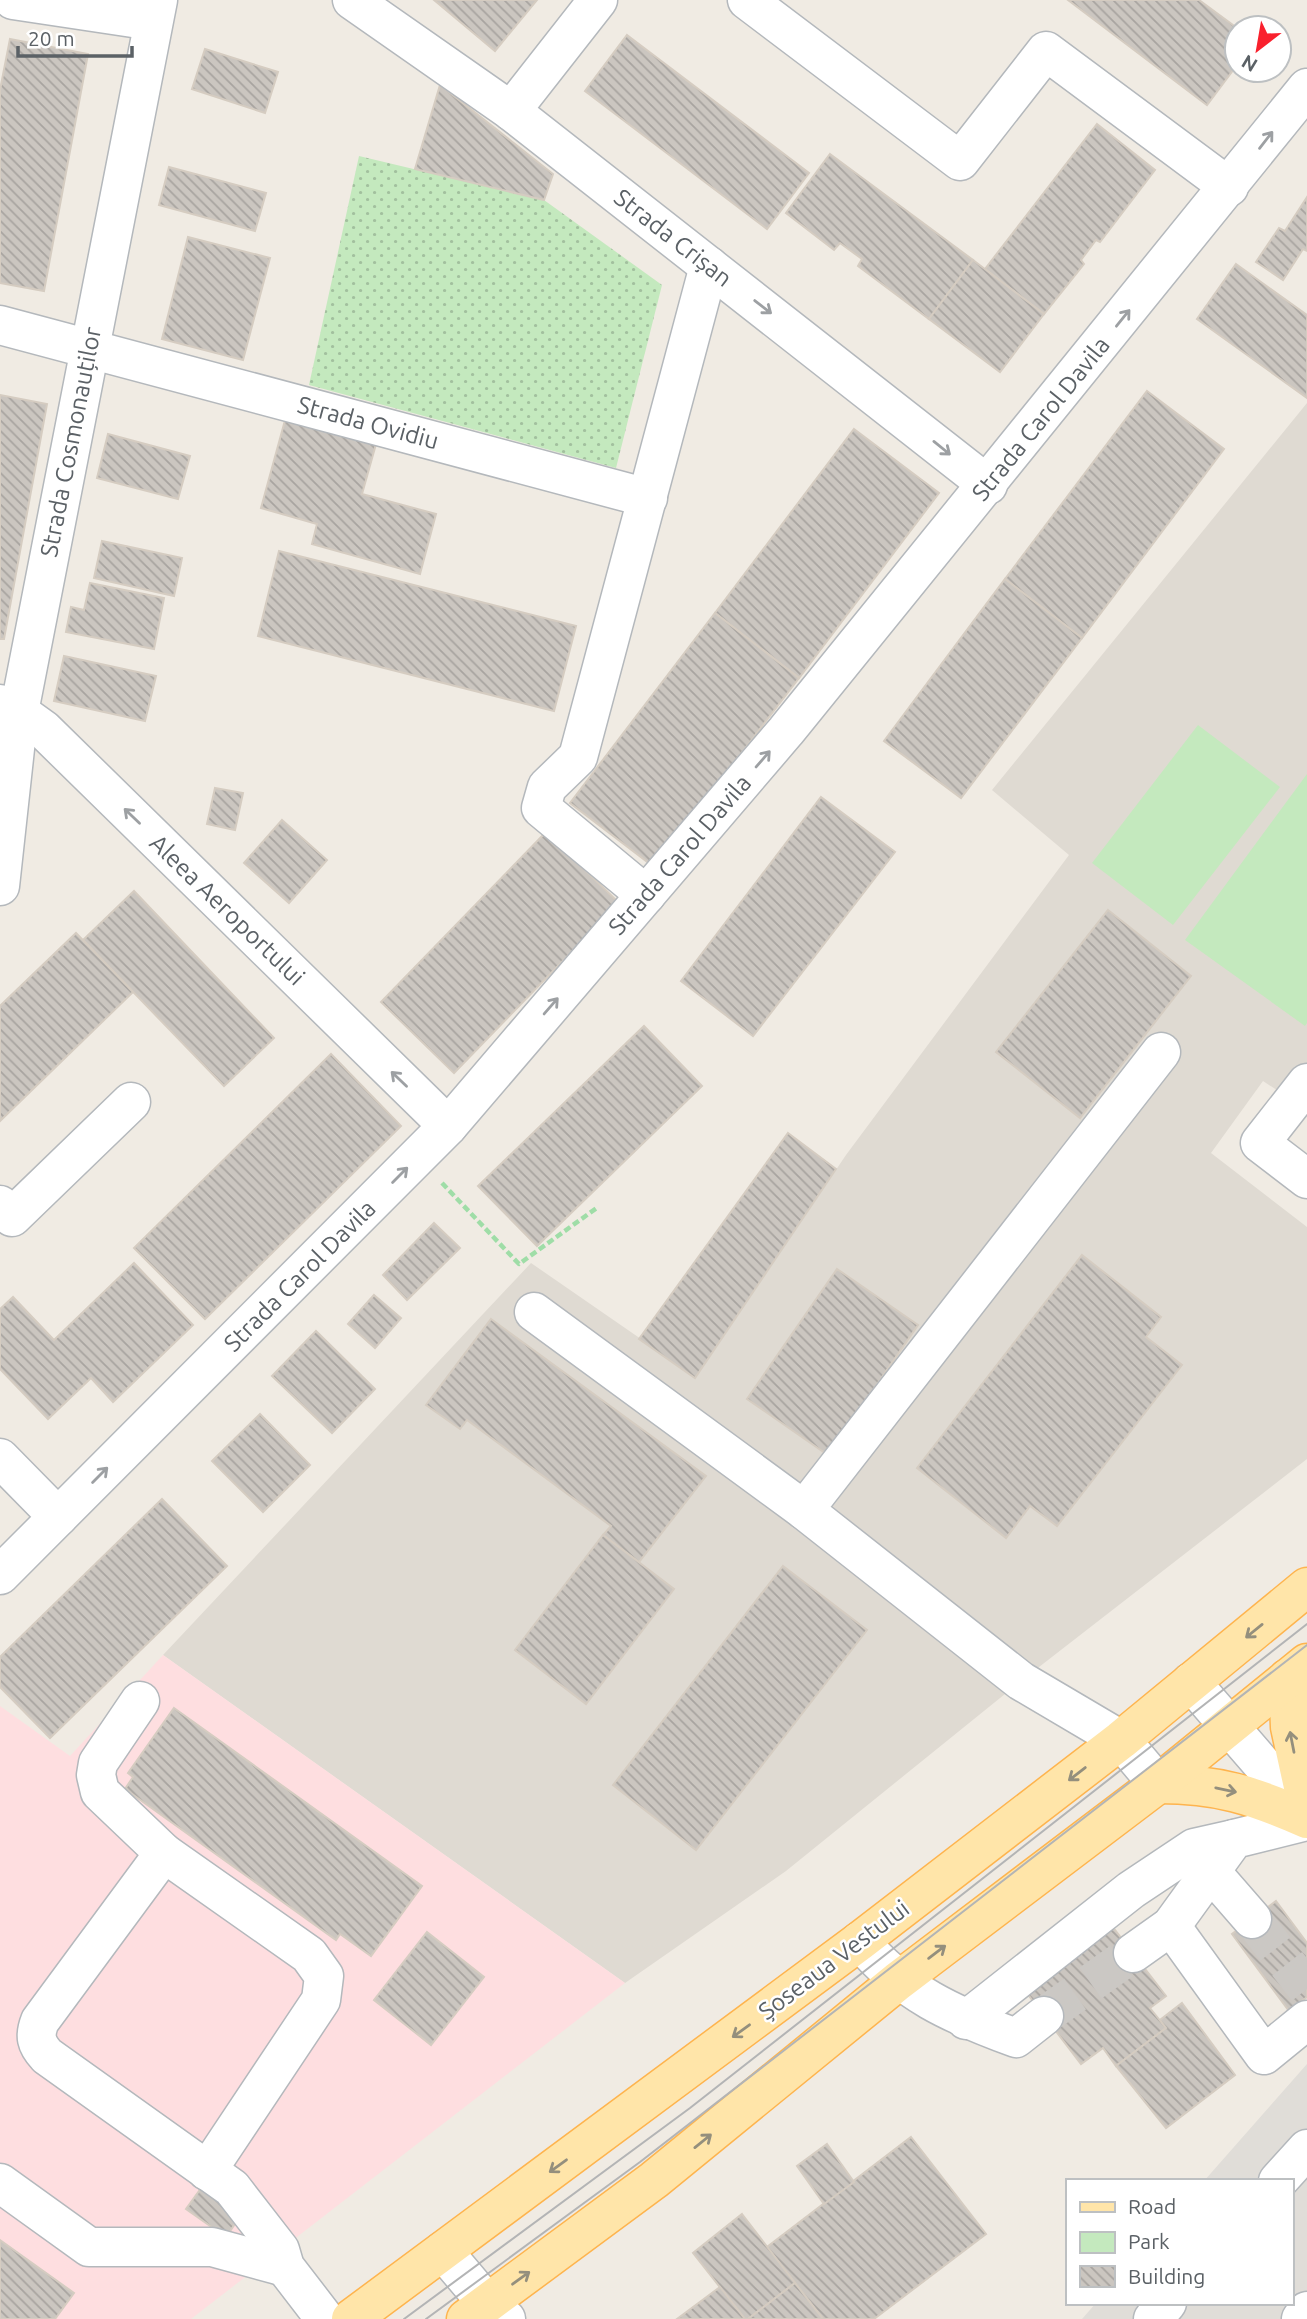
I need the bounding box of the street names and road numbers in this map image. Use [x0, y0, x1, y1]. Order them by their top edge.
street label: Strada Crișan [609, 183, 737, 292]
street label: Strada Cosmonauților [35, 325, 106, 559]
street label: Strada Carol Davila [966, 331, 1115, 506]
street label: Strada Ovidiu [295, 391, 442, 454]
street label: Strada Carol Davila [603, 769, 756, 940]
street label: Aleea Aeroportului [144, 829, 310, 990]
street label: Strada Carol Davila [218, 1194, 381, 1357]
street label: Șoseaua Vestului [753, 1894, 914, 2025]

